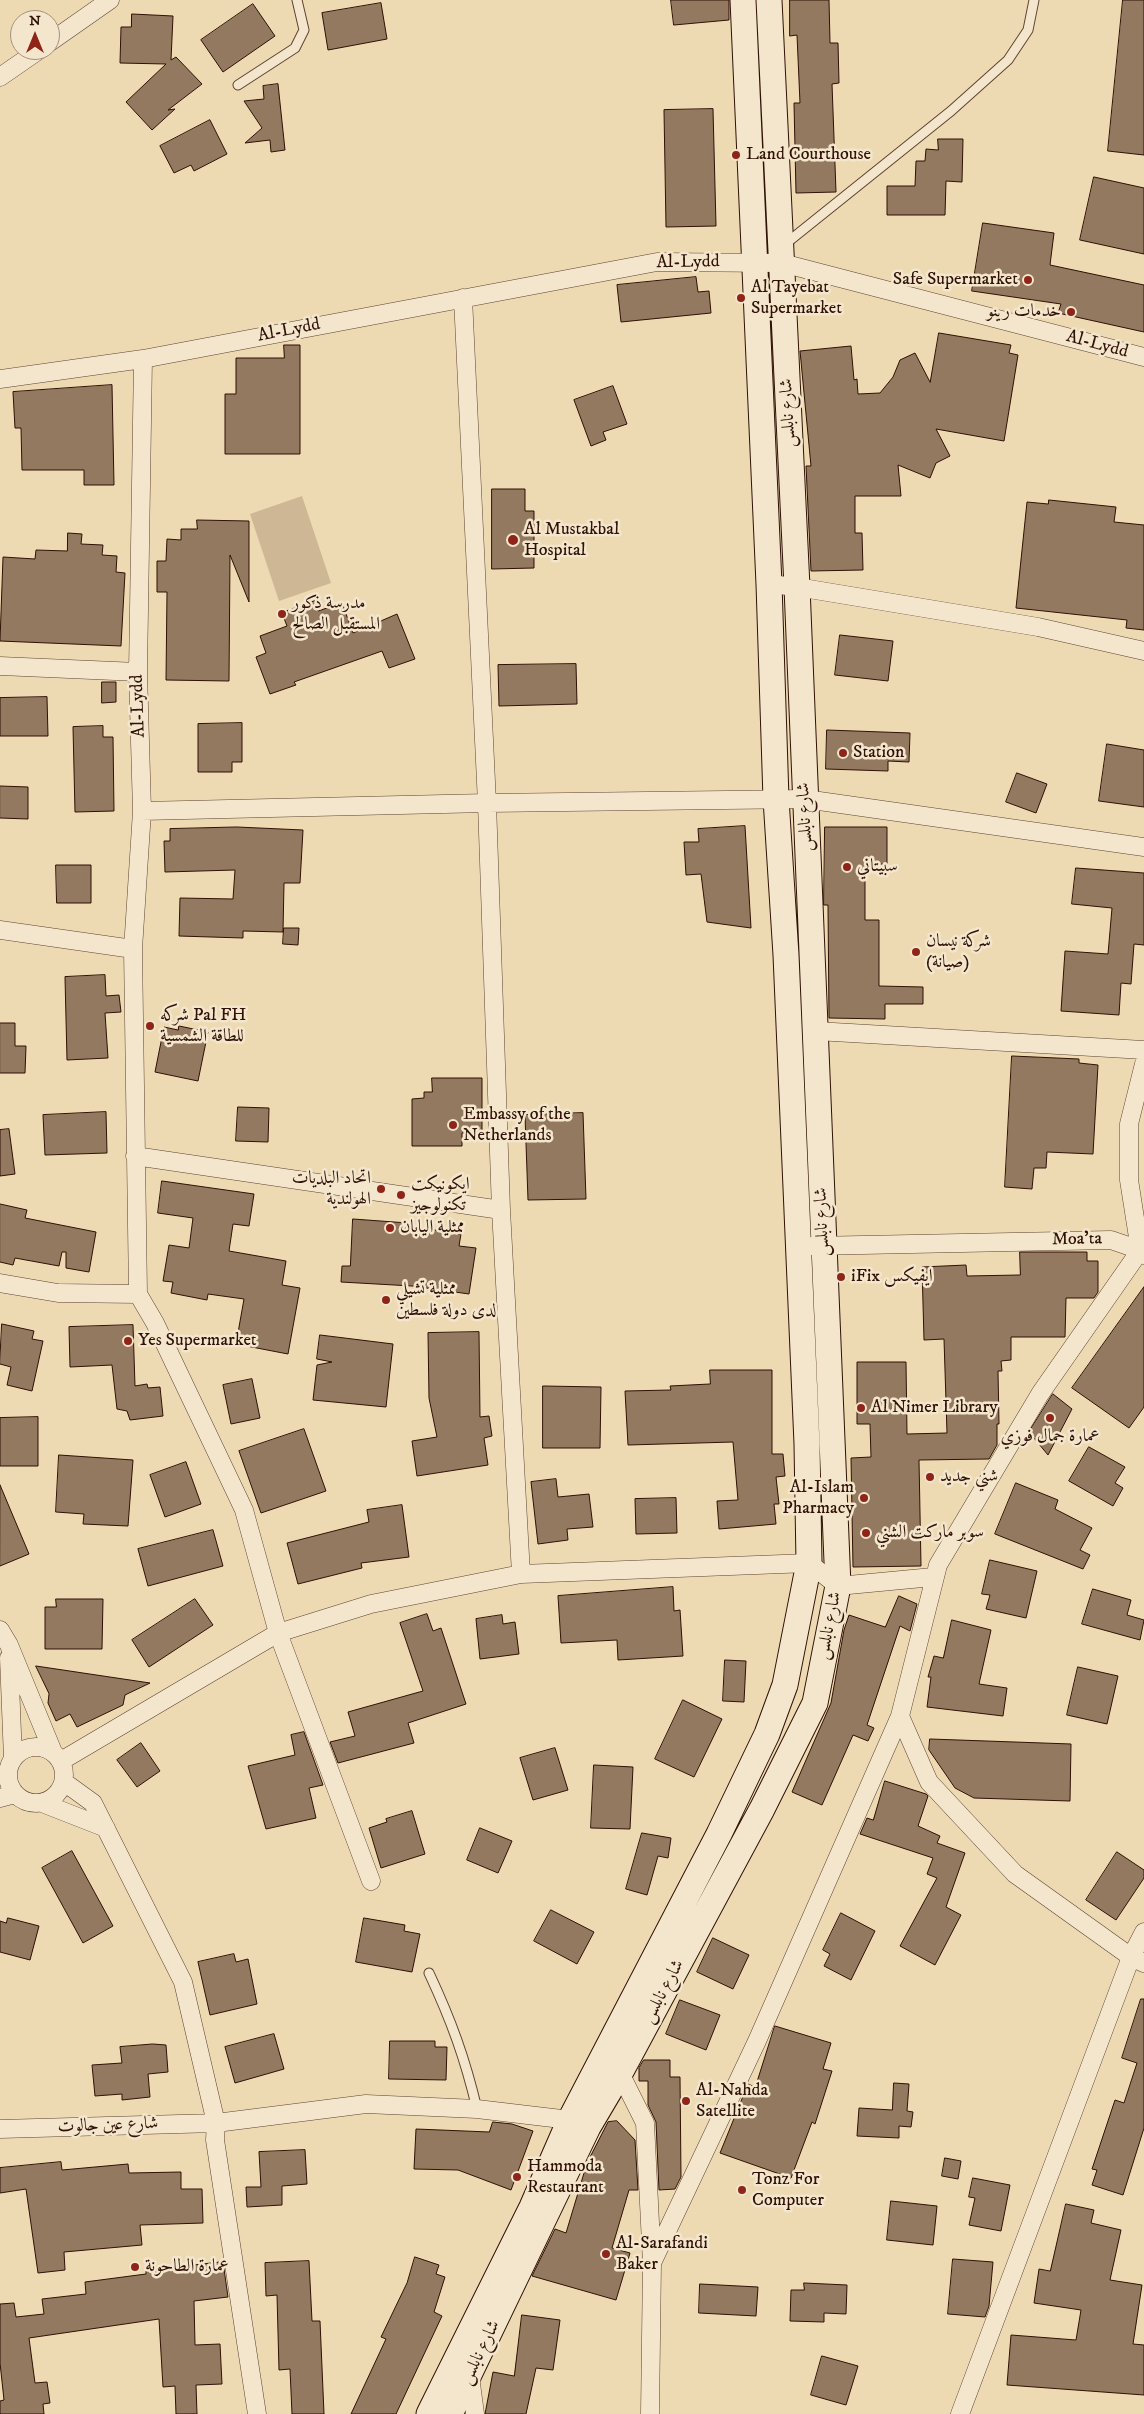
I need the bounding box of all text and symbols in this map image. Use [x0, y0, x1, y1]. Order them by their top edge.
north arrow [10, 10, 60, 60]
text: N [29, 12, 41, 30]
place label: Land Courthouse [746, 144, 871, 166]
marker: Land Courthouse [730, 149, 742, 161]
street label: Al-Lydd [656, 252, 720, 274]
place label: Safe Supermarket [893, 269, 1018, 291]
marker: Safe Supermarket [1022, 274, 1034, 286]
place label: Al Tayebat Supermarket [751, 277, 842, 320]
marker: Al Tayebat Supermarket [735, 292, 747, 304]
place label: خدمات رينو [987, 301, 1061, 323]
marker: خدمات رينو [1065, 306, 1077, 318]
street label: Al-Lydd [256, 314, 322, 348]
street label: Al-Lydd [1064, 326, 1130, 364]
street label: شارع نابلس [776, 378, 802, 448]
place label: Al Mustakbal Hospital [524, 519, 619, 562]
marker: Al Mustakbal Hospital [506, 533, 520, 547]
place label: مدرسة ذكور المستقبل الصالح [292, 593, 380, 636]
marker: مدرسة ذكور المستقبل الصالح [276, 608, 288, 620]
street label: Al-Lydd [127, 674, 151, 738]
place label: Station [853, 742, 904, 764]
marker: Station [837, 747, 849, 759]
street label: شارع نابلس [793, 782, 819, 852]
place label: سبيتاني [857, 856, 898, 878]
marker: سبيتاني [841, 861, 853, 873]
place label: شركة نيسان (صيانة) [926, 931, 991, 974]
marker: شركة نيسان (صيانة) [910, 946, 922, 958]
place label: شركه Pal FH للطاقة الشمسية [160, 1005, 246, 1048]
marker: شركه Pal FH للطاقة الشمسية [144, 1020, 156, 1032]
place label: Embassy of the Netherlands [463, 1104, 571, 1146]
marker: Embassy of the Netherlands [447, 1119, 459, 1131]
place label: اتحاد البلديات الهولندية [292, 1168, 371, 1210]
place label: ايكونيكت تكنولوجيز [411, 1174, 470, 1216]
marker: اتحاد البلديات الهولندية [375, 1183, 387, 1195]
street label: شارع نابلس [811, 1187, 835, 1257]
marker: ايكونيكت تكنولوجيز [395, 1189, 407, 1201]
place label: ممثلية اليابان [400, 1217, 465, 1239]
marker: ممثلية اليابان [384, 1222, 396, 1234]
street label: Moa'ta [1052, 1229, 1102, 1251]
place label: iFix ايفيكس [851, 1266, 933, 1288]
marker: iFix ايفيكس [835, 1271, 847, 1283]
place label: ممثلية تشيلي لدى دولة فلسطين [396, 1279, 497, 1322]
marker: ممثلية تشيلي لدى دولة فلسطين [380, 1294, 392, 1306]
place label: Yes Supermarket [138, 1330, 257, 1352]
marker: Yes Supermarket [122, 1335, 134, 1347]
place label: Al Nimer Library [871, 1397, 998, 1419]
marker: Al Nimer Library [855, 1402, 867, 1414]
marker: عمارة جمال فوزي [1044, 1412, 1056, 1424]
place label: عمارة جمال فوزي [1001, 1426, 1099, 1448]
place label: شني جديد [940, 1466, 998, 1488]
marker: شني جديد [924, 1471, 936, 1483]
place label: Al-Islam Pharmacy [782, 1477, 854, 1520]
marker: Al-Islam Pharmacy [858, 1492, 870, 1504]
place label: سوبر ماركت الشني [876, 1522, 984, 1544]
marker: سوبر ماركت الشني [860, 1527, 872, 1539]
street label: شارع نابلس [813, 1590, 847, 1662]
street label: شارع نابلس [638, 1956, 690, 2028]
place label: Al-Nahda Satellite [696, 2080, 768, 2122]
marker: Al-Nahda Satellite [680, 2095, 692, 2107]
street label: شارع عين جالوت [57, 2113, 159, 2139]
place label: Hammoda Restaurant [527, 2156, 604, 2198]
place label: Tonz For Computer [752, 2169, 824, 2212]
marker: Hammoda Restaurant [511, 2171, 523, 2183]
marker: Tonz For Computer [736, 2184, 748, 2196]
place label: Al-Sarafandi Baker [616, 2233, 708, 2276]
marker: Al-Sarafandi Baker [600, 2248, 612, 2260]
place label: عمارة الطاحونة [145, 2256, 229, 2278]
marker: عمارة الطاحونة [129, 2261, 141, 2273]
street label: شارع نابلس [456, 2317, 506, 2389]

